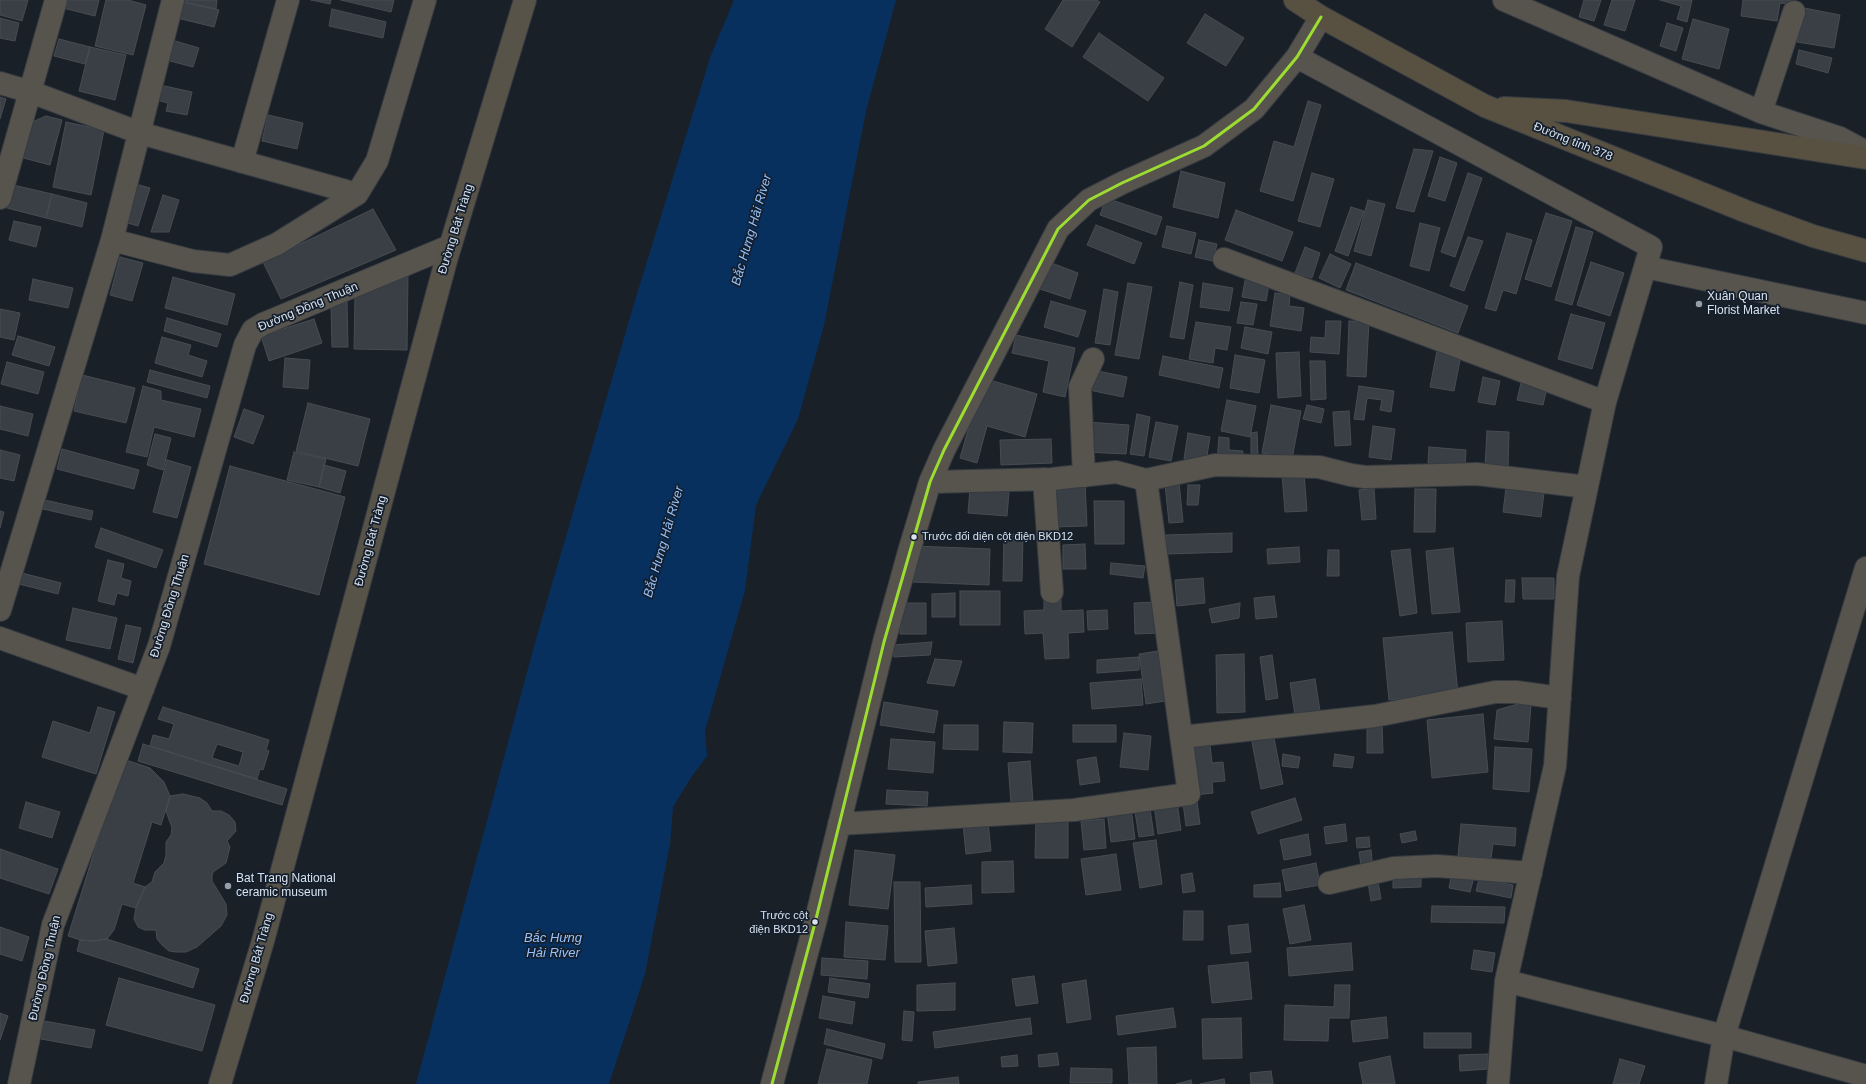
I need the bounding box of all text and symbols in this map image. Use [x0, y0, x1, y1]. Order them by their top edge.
street label: Đường tỉnh 378 [1531, 120, 1615, 164]
water label: Bắc Hưng Hải River [729, 172, 775, 288]
street label: Đường Bát Tràng [435, 182, 477, 276]
street label: Đường Đồng Thuận [256, 279, 360, 335]
place label: Xuân Quan Florist Market [1707, 290, 1780, 318]
marker: Xuân Quan Florist Market [1694, 299, 1704, 309]
water label: Bắc Hưng Hải River [641, 484, 687, 600]
street label: Đường Bát Tràng [352, 494, 390, 588]
place label: Trước đối diện cột điện BKD12 [922, 530, 1073, 544]
marker: Trước đối diện cột điện BKD12 [909, 532, 919, 542]
street label: Đường Đồng Thuận [147, 553, 193, 659]
place label: Bat Trang National ceramic museum [236, 872, 336, 900]
marker: Bat Trang National ceramic museum [223, 881, 233, 891]
place label: Trước cột điện BKD12 [749, 909, 808, 935]
street label: Đường Bát Tràng [237, 911, 277, 1005]
street label: Đường Đồng Thuận [26, 914, 64, 1022]
marker: Trước cột điện BKD12 [810, 917, 820, 927]
water label: Bắc Hưng Hải River [524, 930, 582, 961]

